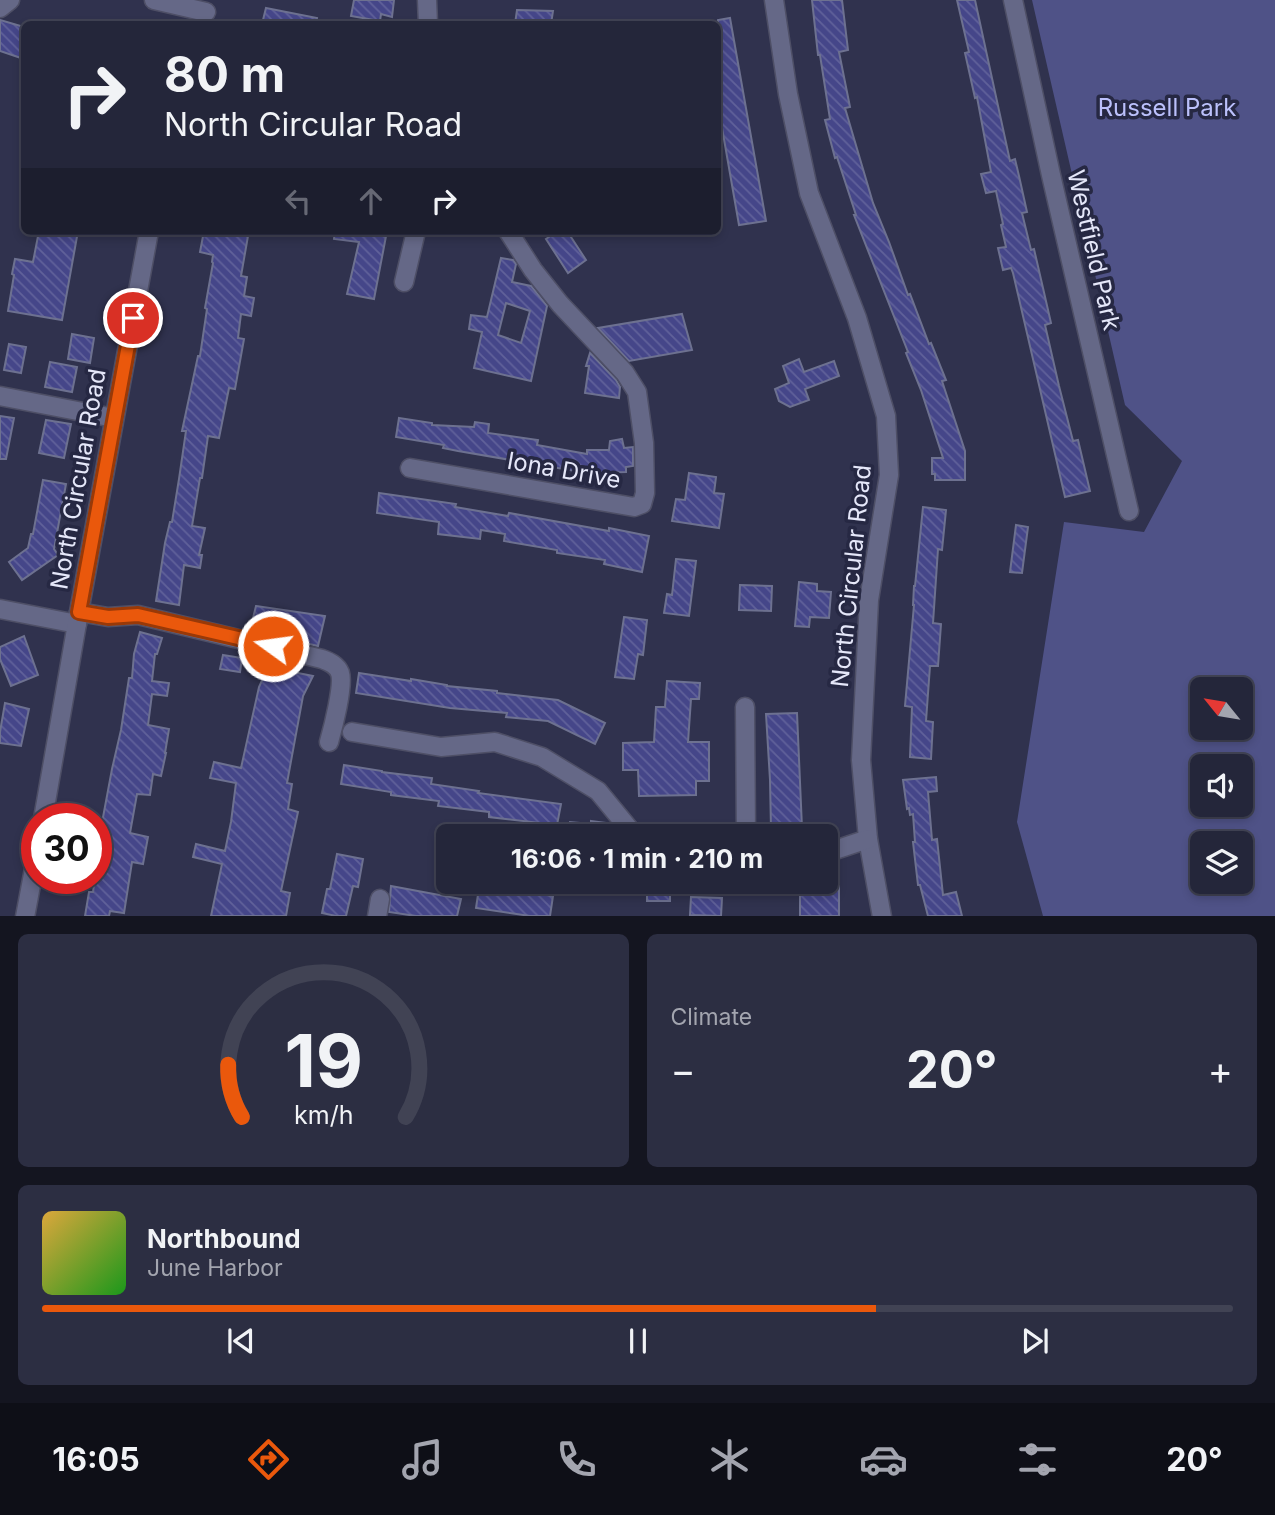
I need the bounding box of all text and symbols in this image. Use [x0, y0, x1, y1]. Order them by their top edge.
text: 80 m [164, 45, 285, 104]
icon: right [49, 49, 140, 140]
park label: Russell Park [1098, 93, 1236, 122]
text: North Circular Road [164, 105, 462, 144]
street label: Westfield Park [1061, 167, 1127, 333]
icon: left [279, 182, 317, 220]
icon: ahead [352, 182, 390, 220]
icon: right [425, 182, 463, 220]
pin [103, 288, 163, 348]
icon: arrive [114, 299, 152, 337]
street label: North Circular Road [44, 366, 112, 592]
street label: Iona Drive [505, 446, 623, 494]
street label: North Circular Road [825, 463, 877, 689]
position arrow [236, 609, 310, 683]
north arrow [1190, 677, 1253, 740]
map controls [1190, 677, 1253, 894]
button: sound [1190, 754, 1253, 817]
speed limit sign: 30 [21, 803, 112, 894]
button: layers [1190, 831, 1253, 894]
text: 16:06 · 1 min · 210 m [511, 843, 763, 874]
text: Climate [671, 1003, 752, 1031]
text: 19 [284, 1016, 363, 1105]
text: 20° [906, 1038, 998, 1101]
text: − [671, 1047, 696, 1093]
text: + [1208, 1047, 1233, 1093]
text: km/h [294, 1099, 353, 1129]
text: Northbound [147, 1223, 301, 1254]
text: June Harbor [147, 1254, 283, 1282]
icon: previous [222, 1322, 260, 1360]
icon: pause [619, 1322, 657, 1360]
icon: next [1016, 1322, 1054, 1360]
icon: directions [244, 1435, 293, 1484]
icon: music [398, 1435, 447, 1484]
icon: phone [552, 1435, 601, 1484]
icon: climate [705, 1435, 754, 1484]
icon: car [859, 1435, 908, 1484]
icon: filters [1013, 1435, 1062, 1484]
text: 16:05 [52, 1440, 140, 1479]
text: 20° [1166, 1440, 1223, 1479]

